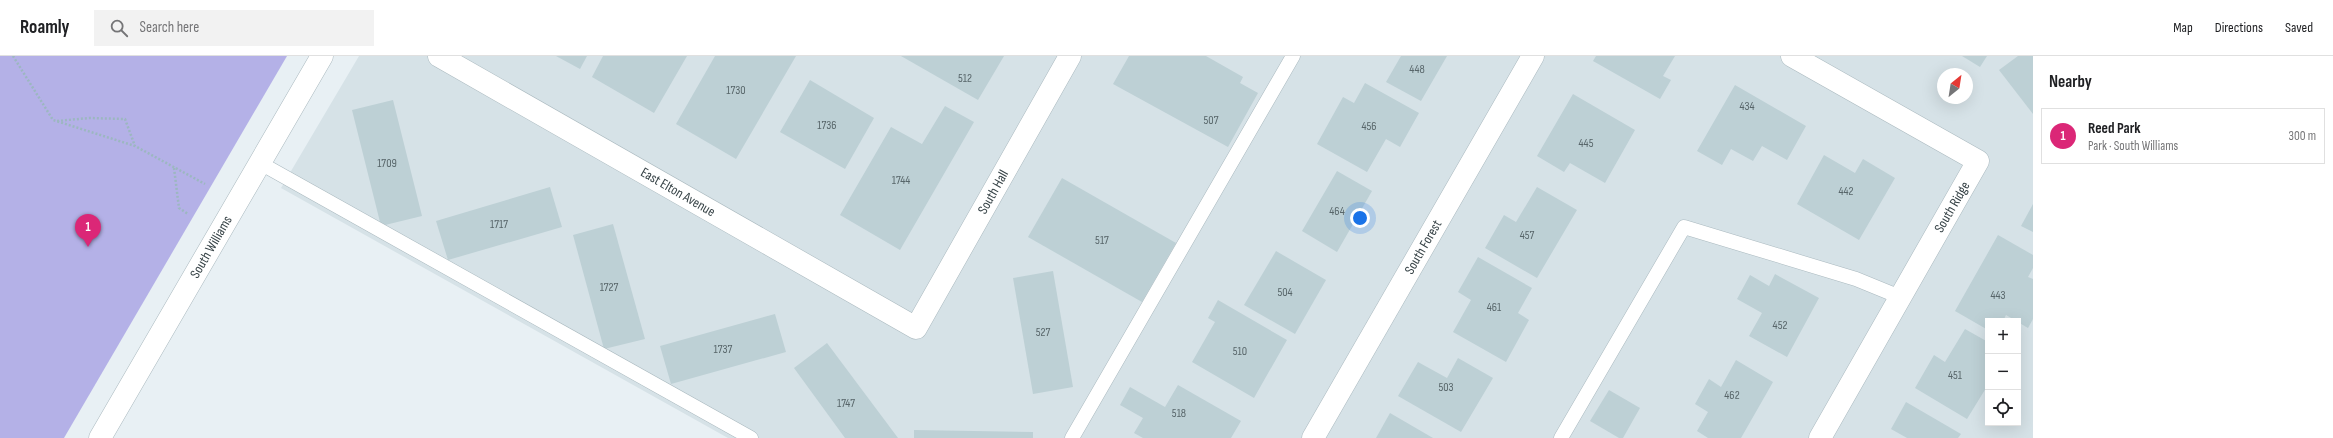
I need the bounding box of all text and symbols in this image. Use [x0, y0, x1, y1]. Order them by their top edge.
search box [94, 10, 374, 46]
text: Roamly [20, 16, 70, 39]
icon: search [108, 17, 130, 39]
text: Search here [140, 18, 199, 37]
text: Map [2173, 19, 2193, 36]
text: Directions [2215, 19, 2263, 36]
text: Saved [2285, 19, 2313, 36]
house number: 448 [1409, 62, 1425, 77]
north arrow [1937, 68, 1973, 104]
house number: 512 [958, 71, 972, 86]
text: Nearby [2049, 72, 2092, 92]
house number: 1730 [726, 83, 746, 98]
house number: 434 [1739, 99, 1755, 114]
house number: 507 [1204, 113, 1219, 128]
house number: 1736 [817, 118, 837, 133]
house number: 456 [1361, 119, 1377, 134]
text: Reed Park [2088, 119, 2141, 138]
text: 1 [2060, 128, 2066, 144]
text: 300 m [2289, 128, 2316, 144]
house number: 445 [1579, 136, 1594, 151]
text: Park · South Williams [2088, 138, 2178, 154]
house number: 1709 [377, 156, 397, 171]
street label: East Elton Avenue [638, 164, 718, 220]
street label: South Hall [974, 167, 1012, 217]
house number: 1744 [892, 173, 910, 188]
street label: South Ridge [1931, 178, 1973, 236]
house number: 442 [1838, 184, 1854, 199]
house number: 464 [1329, 204, 1345, 219]
your location [1350, 208, 1370, 228]
street label: South Williams [186, 213, 236, 281]
pin: 1 [75, 214, 101, 247]
house number: 1717 [490, 217, 508, 232]
street label: South Forest [1401, 217, 1445, 277]
house number: 457 [1520, 228, 1535, 243]
house number: 517 [1095, 233, 1109, 248]
house number: 1727 [600, 280, 619, 295]
house number: 504 [1277, 285, 1293, 300]
house number: 443 [1990, 288, 2006, 303]
house number: 461 [1487, 300, 1502, 315]
house number: 452 [1773, 318, 1787, 333]
map controls [1985, 318, 2021, 426]
button: + [1985, 318, 2021, 354]
house number: 527 [1036, 325, 1050, 340]
house number: 1737 [714, 342, 733, 357]
house number: 510 [1233, 344, 1247, 359]
button: − [1985, 354, 2021, 390]
house number: 451 [1948, 368, 1963, 383]
house number: 503 [1438, 380, 1454, 395]
house number: 462 [1724, 388, 1740, 403]
button: locate [1985, 390, 2021, 426]
house number: 1747 [837, 396, 855, 411]
house number: 518 [1172, 406, 1186, 421]

